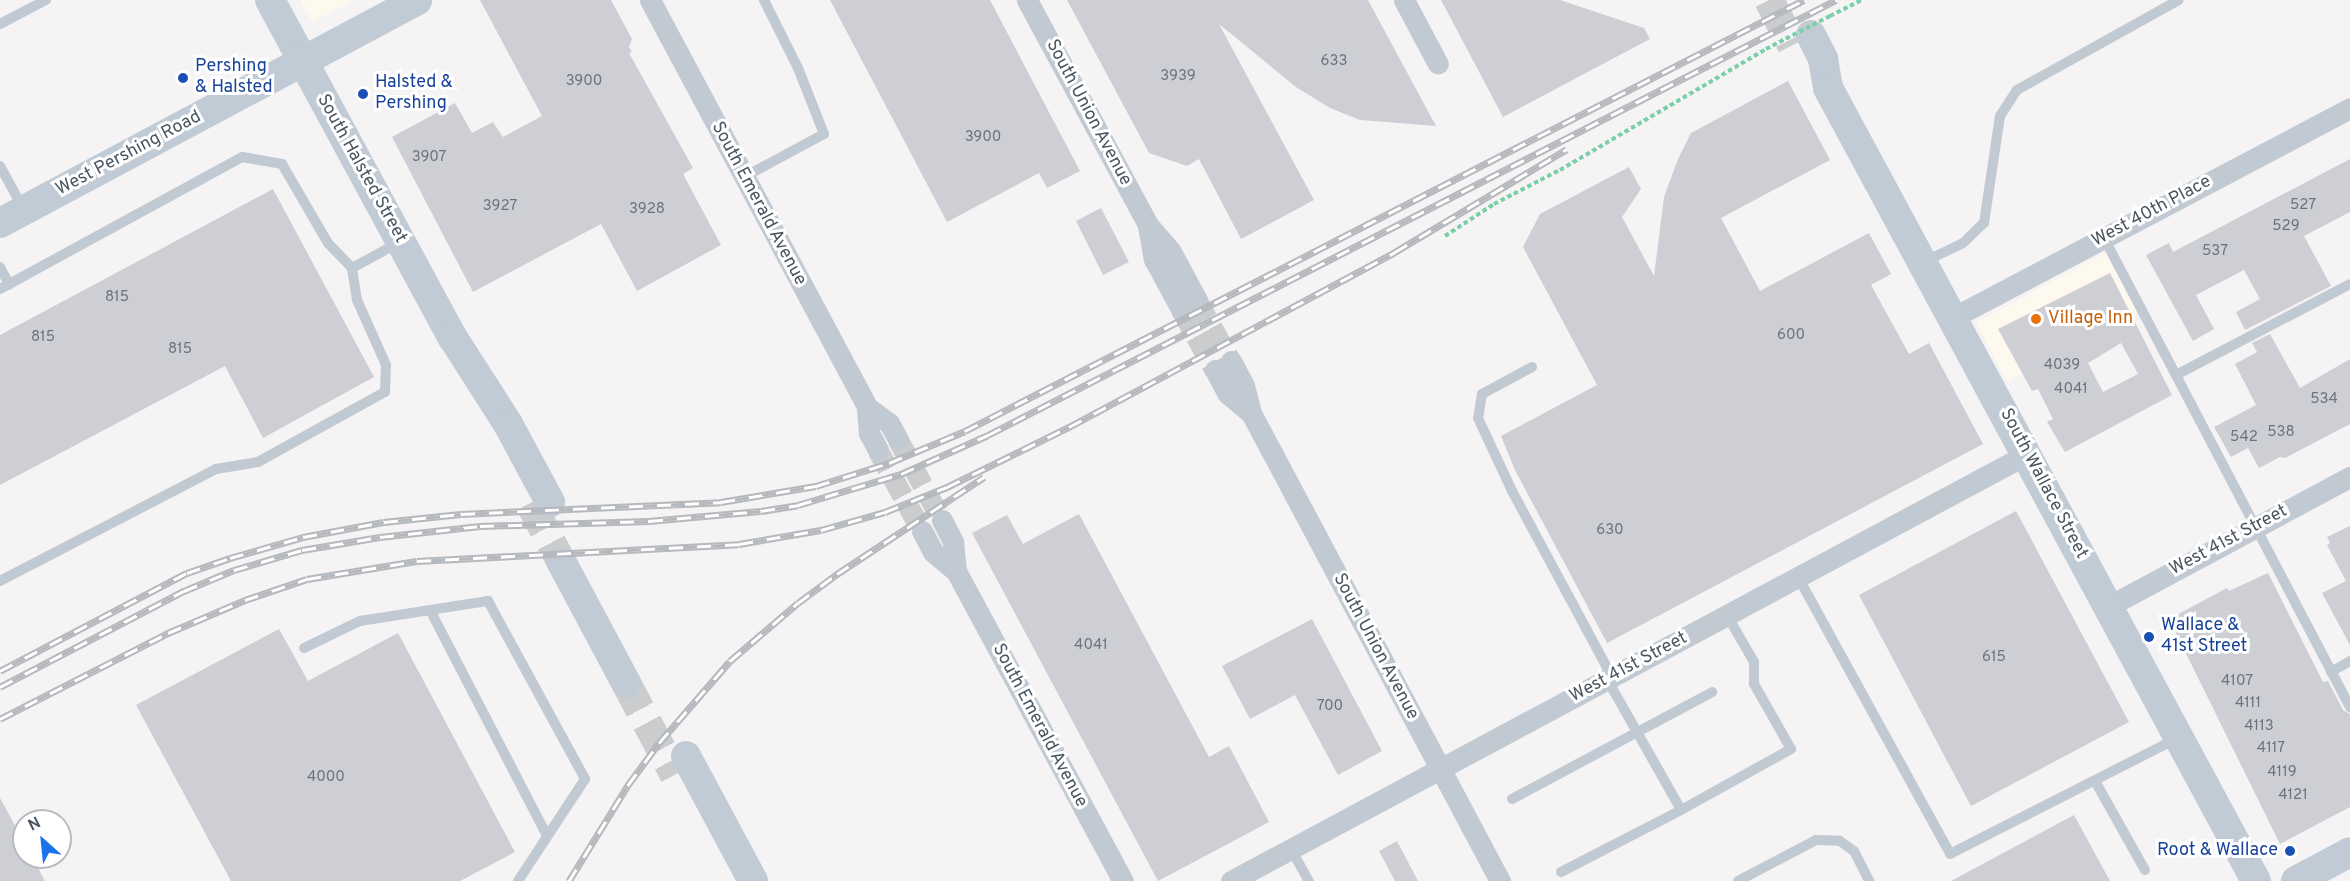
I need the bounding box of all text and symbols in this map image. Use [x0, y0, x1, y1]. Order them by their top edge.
street label: South Union Avenue [1040, 36, 1136, 190]
house number: 633 [1320, 53, 1348, 71]
place label: Pershing & Halsted [195, 57, 273, 100]
house number: 3939 [1160, 68, 1196, 86]
marker: Pershing & Halsted [176, 71, 190, 85]
place label: Halsted & Pershing [375, 73, 453, 116]
house number: 3900 [566, 73, 602, 91]
marker: Halsted & Pershing [356, 87, 370, 101]
street label: South Halsted Street [311, 91, 411, 247]
street label: West Pershing Road [53, 107, 205, 201]
street label: South Emerald Avenue [706, 118, 810, 290]
house number: 3900 [965, 129, 1001, 147]
house number: 3907 [412, 149, 446, 167]
street label: West 40th Place [2089, 172, 2215, 252]
house number: 527 [2290, 197, 2316, 215]
house number: 3927 [483, 198, 517, 216]
house number: 3928 [629, 201, 665, 219]
house number: 529 [2272, 218, 2300, 236]
house number: 537 [2202, 243, 2228, 261]
house number: 815 [105, 289, 129, 307]
place label: Village Inn [2048, 308, 2133, 330]
marker: Village Inn [2029, 312, 2043, 326]
house number: 600 [1777, 327, 1805, 345]
house number: 815 [31, 329, 55, 347]
house number: 815 [168, 341, 192, 359]
house number: 4039 [2044, 357, 2080, 375]
house number: 4041 [2054, 381, 2088, 399]
house number: 534 [2310, 391, 2338, 409]
street label: South Wallace Street [1994, 405, 2092, 563]
house number: 538 [2267, 424, 2295, 442]
house number: 542 [2230, 429, 2258, 447]
street label: West 41st Street [2167, 501, 2291, 581]
house number: 630 [1596, 522, 1624, 540]
street label: South Union Avenue [1327, 570, 1423, 724]
place label: Wallace & 41st Street [2161, 616, 2247, 658]
street label: West 41st Street [1567, 628, 1691, 708]
marker: Wallace & 41st Street [2142, 630, 2156, 644]
house number: 4041 [1074, 637, 1108, 655]
street label: South Emerald Avenue [987, 640, 1091, 812]
house number: 615 [1982, 649, 2006, 667]
house number: 4107 [2221, 673, 2253, 691]
house number: 4111 [2235, 695, 2261, 713]
house number: 700 [1317, 698, 1343, 716]
house number: 4113 [2244, 718, 2274, 736]
house number: 4117 [2257, 740, 2285, 758]
house number: 4119 [2267, 764, 2297, 782]
house number: 4000 [307, 769, 345, 787]
house number: 4121 [2278, 787, 2308, 805]
north arrow [12, 809, 72, 869]
text: N [25, 813, 44, 836]
place label: Root & Wallace [2157, 840, 2278, 862]
marker: Root & Wallace [2283, 844, 2297, 858]

